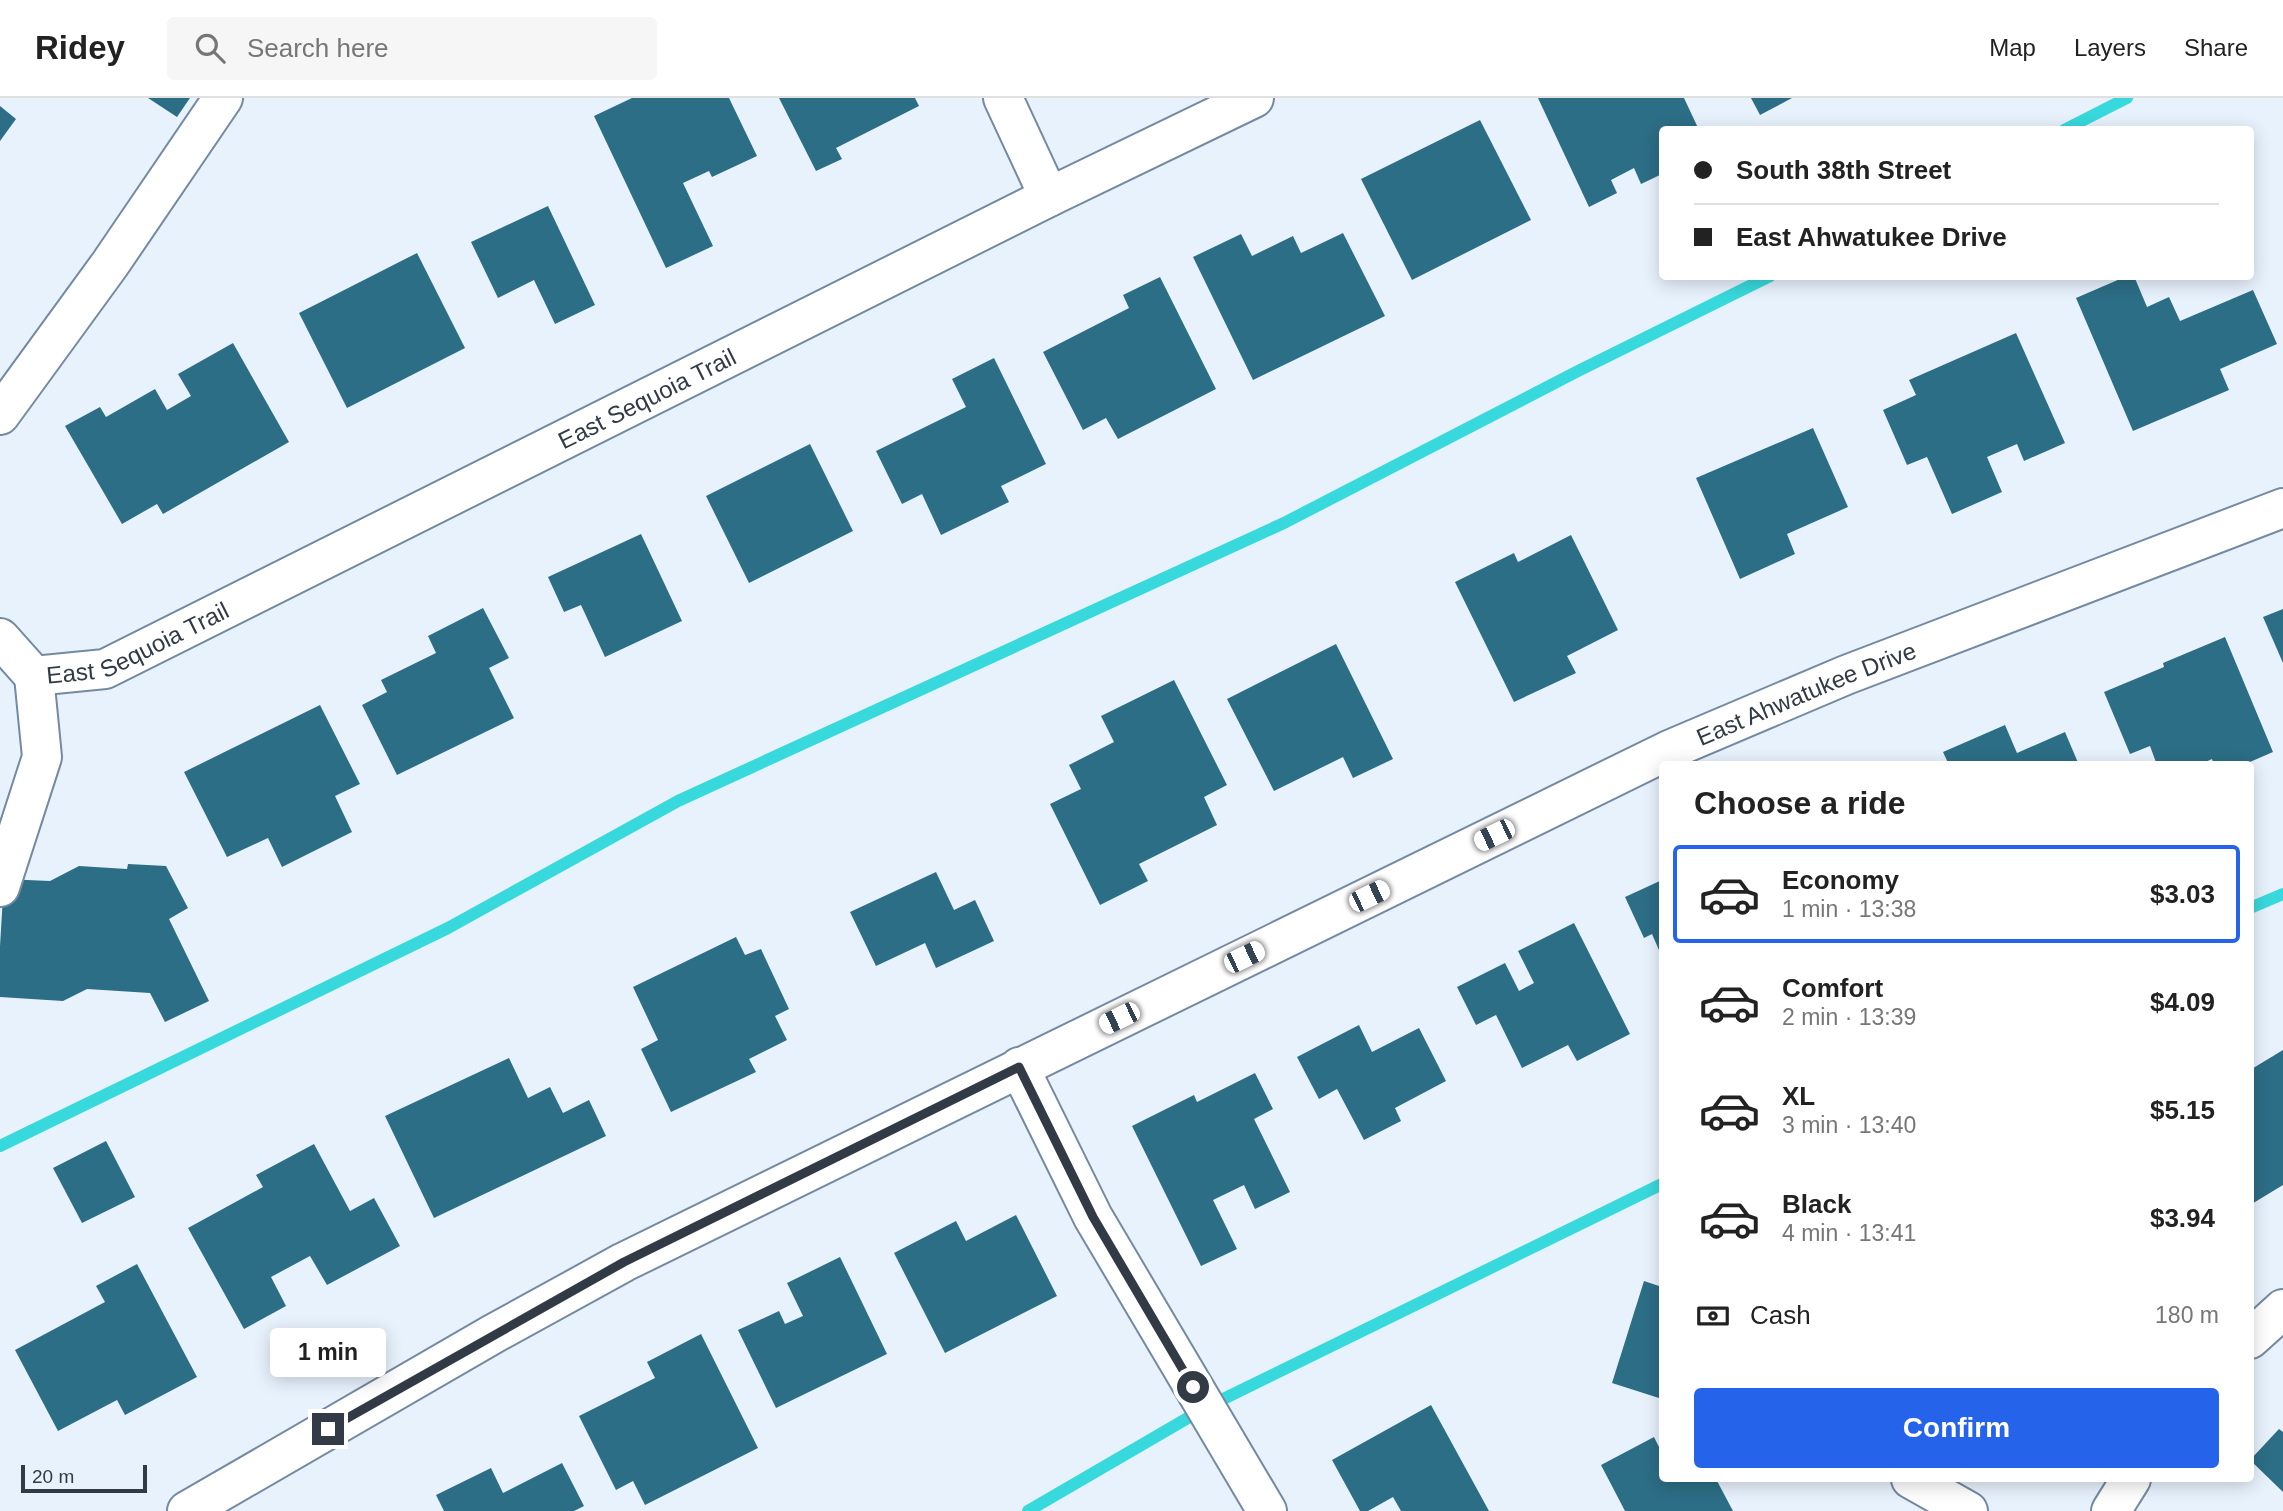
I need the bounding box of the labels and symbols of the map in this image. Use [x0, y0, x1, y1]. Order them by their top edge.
street label: East Sequoia Trail [553, 342, 740, 454]
street label: East Sequoia Trail [45, 596, 233, 688]
street label: East Ahwatukee Drive [1692, 636, 1920, 750]
car [1471, 816, 1518, 854]
car [1346, 877, 1393, 915]
car [1221, 938, 1268, 976]
car [1096, 999, 1143, 1037]
callout: 1 min [270, 1328, 386, 1376]
route start [1177, 1371, 1209, 1403]
route end [312, 1413, 344, 1445]
scale bar [21, 1462, 147, 1494]

